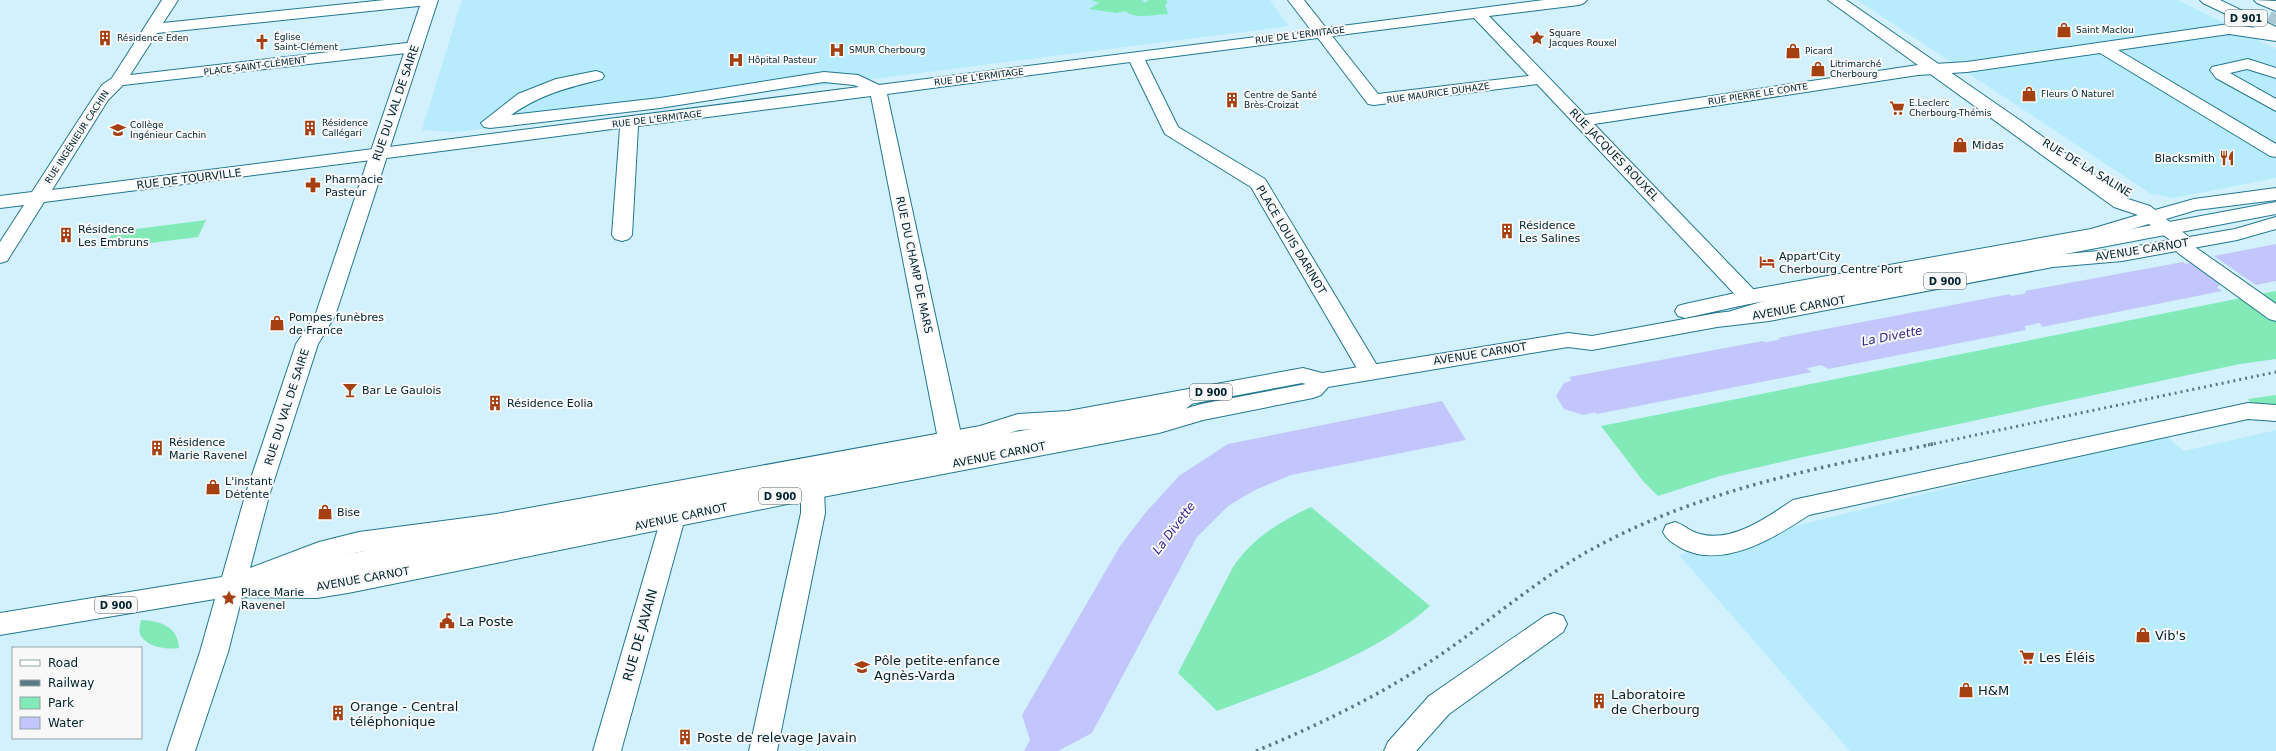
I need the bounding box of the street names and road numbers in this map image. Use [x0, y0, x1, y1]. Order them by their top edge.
road number: D 901 [2225, 10, 2267, 26]
street label: RUE DE L'ERMITAGE [1255, 25, 1346, 45]
street label: RUE DU VAL DE SAIRE [370, 43, 422, 163]
street label: PLACE SAINT-CLÉMENT [203, 54, 307, 77]
street label: RUE DE L'ERMITAGE [934, 67, 1025, 87]
street label: RUE MAURICE DUHAZE [1386, 81, 1490, 105]
street label: RUE PIERRE LE CONTE [1707, 81, 1809, 107]
street label: RUE INGÉNIEUR CACHIN [42, 88, 111, 185]
street label: RUE JACQUES ROUXEL [1566, 106, 1662, 204]
street label: RUE DE L'ERMITAGE [612, 109, 703, 129]
street label: RUE DE LA SALINE [2040, 136, 2134, 200]
street label: RUE DE TOURVILLE [136, 166, 242, 192]
street label: PLACE LOUIS DARINOT [1253, 183, 1329, 297]
street label: RUE DU CHAMP DE MARS [893, 195, 935, 335]
street label: AVENUE CARNOT [2094, 236, 2190, 264]
road number: D 900 [1924, 273, 1966, 289]
street label: AVENUE CARNOT [1751, 293, 1847, 323]
street label: AVENUE CARNOT [1432, 340, 1528, 368]
street label: RUE DU VAL DE SAIRE [262, 347, 312, 467]
road number: D 900 [1190, 384, 1232, 400]
street label: AVENUE CARNOT [951, 440, 1047, 470]
road number: D 900 [759, 488, 801, 504]
street label: AVENUE CARNOT [633, 501, 729, 533]
street label: AVENUE CARNOT [315, 564, 411, 594]
street label: RUE DE JAVAIN [620, 587, 660, 683]
road number: D 900 [95, 597, 137, 613]

